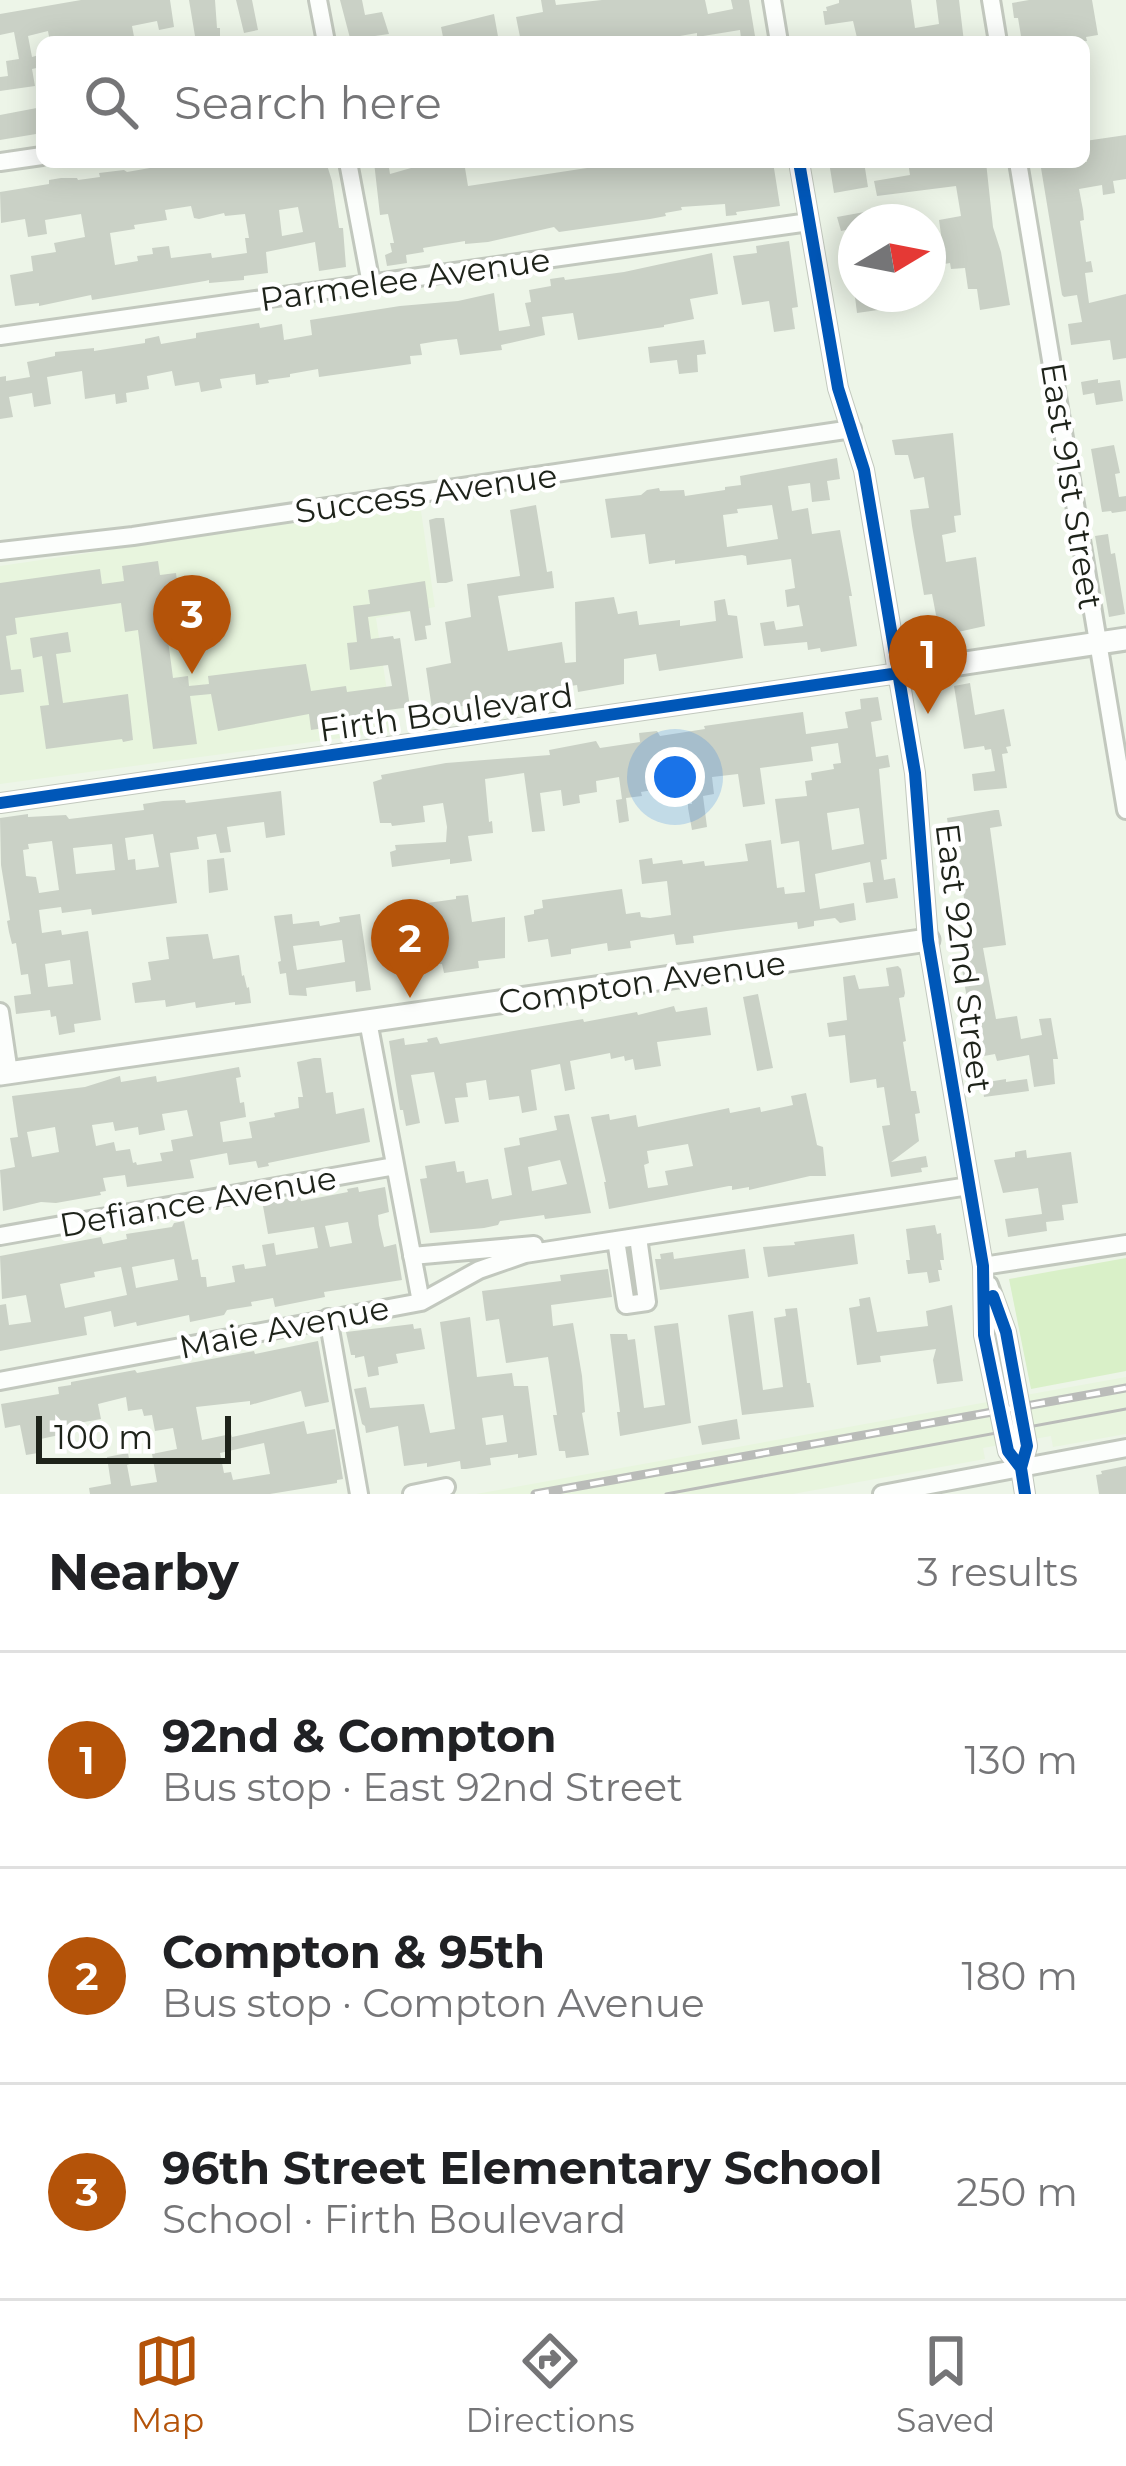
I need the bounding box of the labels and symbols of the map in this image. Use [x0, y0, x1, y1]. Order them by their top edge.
north arrow [838, 204, 946, 312]
street label: Parmelee Avenue [257, 239, 553, 319]
street label: East 91st Street [1033, 360, 1111, 612]
street label: Success Avenue [292, 455, 560, 531]
pin: 3 [153, 575, 231, 674]
pin: 1 [889, 615, 967, 714]
street label: Firth Boulevard [316, 674, 576, 750]
your location [645, 747, 705, 807]
street label: East 92nd Street [928, 821, 1000, 1095]
pin: 2 [371, 899, 449, 998]
street label: Compton Avenue [496, 942, 788, 1022]
street label: Defiance Avenue [56, 1157, 340, 1245]
street label: Maie Avenue [176, 1287, 392, 1367]
scale bar [36, 1410, 231, 1463]

